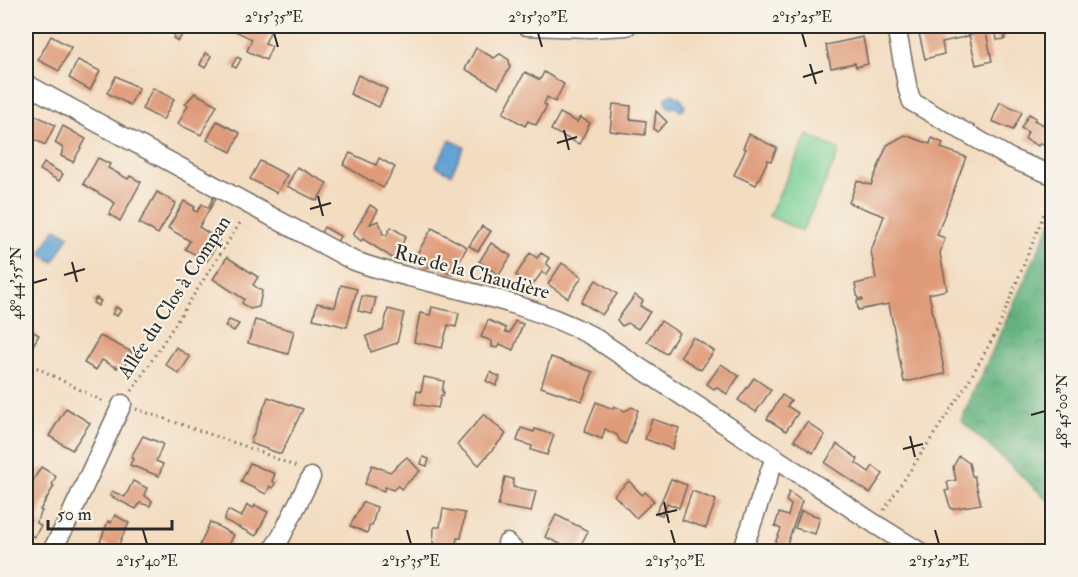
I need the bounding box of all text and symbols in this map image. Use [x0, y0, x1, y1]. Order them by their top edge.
text: 2°15'35"E [245, 8, 303, 27]
text: 2°15'30"E [508, 8, 568, 27]
text: 2°15'25"E [772, 8, 832, 27]
street label: Allée du Clos à Compan [111, 211, 237, 385]
street label: Rue de la Chaudière [392, 239, 552, 305]
text: 48°44'55"N [7, 246, 26, 320]
text: 48°45'00"N [1053, 373, 1072, 448]
scale bar [48, 493, 172, 531]
text: 50 m [57, 503, 92, 526]
text: 2°15'40"E [116, 552, 178, 571]
text: 2°15'35"E [382, 552, 440, 571]
text: 2°15'30"E [645, 552, 705, 571]
text: 2°15'25"E [909, 552, 969, 571]

